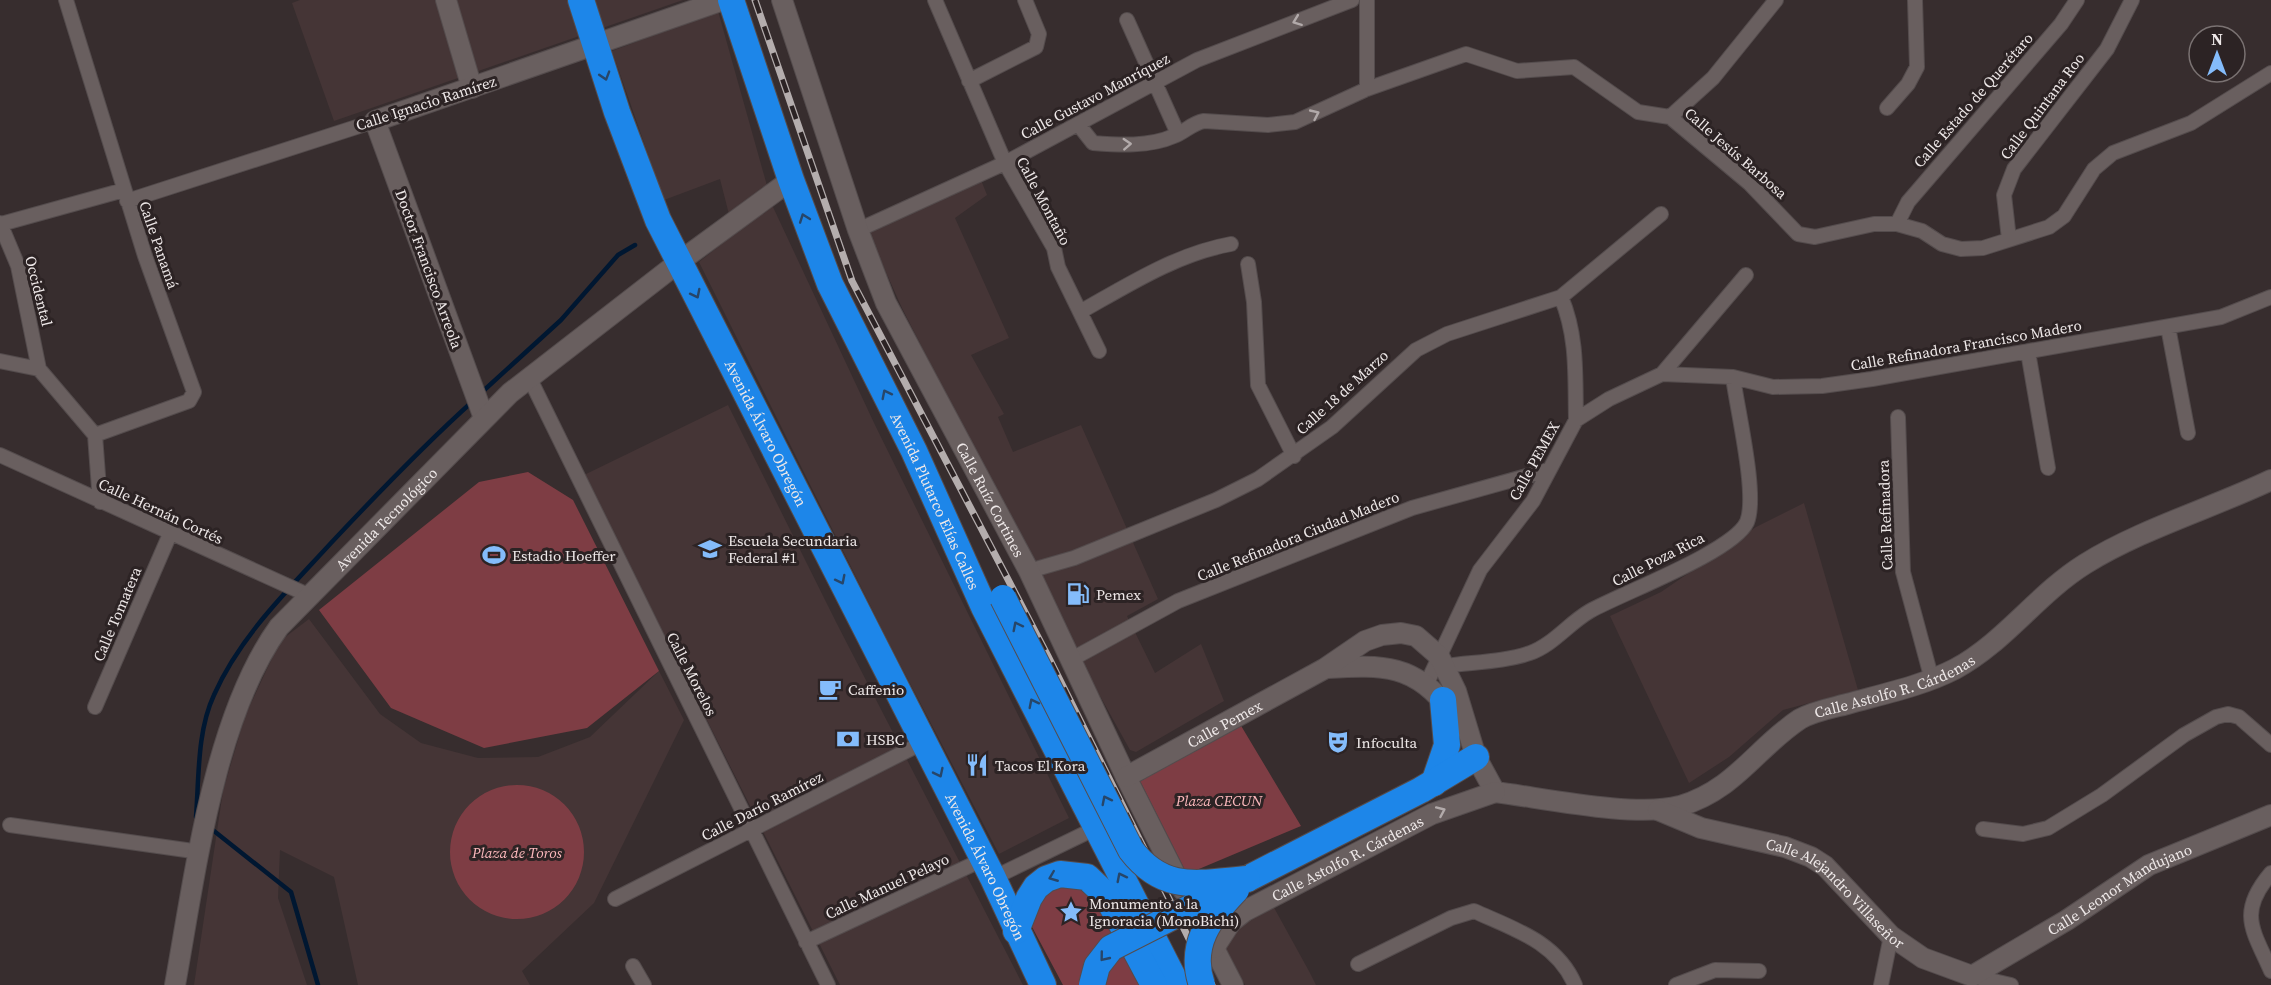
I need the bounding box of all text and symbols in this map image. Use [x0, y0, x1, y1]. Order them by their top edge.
one-way arrow [1292, 13, 1303, 26]
north arrow [2187, 24, 2247, 84]
street label: Calle Estado de Querétaro [1908, 28, 2038, 172]
text: N [2211, 28, 2223, 50]
street label: Calle Gustavo Manríquez [1017, 48, 1173, 144]
street label: Calle Quintana Roo [1995, 48, 2089, 164]
street label: Calle Ignacio Ramírez [353, 70, 499, 136]
one-way arrow [598, 70, 610, 81]
street label: Calle Jesús Barbosa [1680, 103, 1792, 204]
one-way arrow [1309, 109, 1320, 121]
one-way arrow [1123, 138, 1132, 151]
street label: Calle Montaño [1012, 153, 1076, 249]
street label: Doctor Francisco Arreola [390, 187, 468, 352]
street label: Calle Panamá [134, 198, 184, 292]
one-way arrow [799, 213, 812, 223]
street label: Occidental [20, 254, 58, 329]
one-way arrow [689, 288, 700, 298]
street label: Calle Refinadora Francisco Madero [1849, 314, 2083, 376]
street label: Calle 18 de Marzo [1291, 345, 1393, 439]
street label: Avenida Álvaro Obregón [720, 356, 813, 510]
one-way arrow [881, 390, 893, 401]
street label: Avenida Plutarco Elías Calles [886, 409, 985, 593]
street label: Calle PEMEX [1504, 418, 1564, 504]
street label: Calle Ruíz Cortines [952, 438, 1030, 561]
street label: Calle Refinadora [1873, 459, 1897, 571]
street label: Avenida Tecnológico [330, 462, 442, 575]
street label: Calle Hernán Cortés [95, 473, 227, 549]
street label: Calle Refinadora Ciudad Madero [1194, 486, 1402, 586]
street label: Calle Poza Rica [1608, 527, 1708, 591]
place label: Escuela Secundaria Federal #1 [728, 530, 858, 568]
school or university icon: Escuela Secundaria Federal #1 [697, 536, 723, 562]
sports icon: Estadio Hoeffer [481, 542, 507, 568]
place label: Estadio Hoeffer [512, 545, 616, 566]
street label: Calle Tomatera [88, 563, 146, 664]
one-way arrow [834, 574, 845, 585]
fuel station icon: Pemex [1065, 581, 1091, 607]
place label: Pemex [1096, 584, 1141, 605]
one-way arrow [1013, 622, 1024, 632]
street label: Calle Morelos [662, 628, 722, 720]
street label: Calle Astolfo R. Cárdenas [1812, 649, 1979, 723]
cafe icon: Caffenio [817, 676, 843, 702]
place label: Caffenio [848, 679, 904, 700]
street label: Calle Pemex [1183, 694, 1266, 752]
one-way arrow [1029, 699, 1040, 709]
bank icon: HSBC [835, 726, 861, 752]
place label: HSBC [866, 729, 904, 750]
theatre icon: Infoculta [1325, 729, 1351, 755]
place label: Infoculta [1356, 732, 1417, 753]
restaurant icon: Tacos El Kora [964, 752, 990, 778]
place label: Tacos El Kora [995, 755, 1086, 776]
street label: Calle Darío Ramírez [698, 766, 827, 846]
one-way arrow [932, 767, 943, 777]
street label: Avenida Álvaro Obregón [941, 789, 1031, 944]
park label: Plaza CECUN [1175, 790, 1263, 811]
one-way arrow [1101, 795, 1113, 806]
one-way arrow [1434, 806, 1445, 818]
street label: Calle Astolfo R. Cárdenas [1268, 810, 1427, 906]
street label: Calle Alejandro Villaseñor [1764, 833, 1910, 953]
street label: Calle Leonor Mandujano [2043, 838, 2195, 940]
park label: Plaza de Toros [471, 842, 562, 863]
street label: Calle Manuel Pelayo [822, 848, 952, 924]
one-way arrow [1049, 870, 1059, 883]
one-way arrow [1117, 873, 1128, 883]
place label: Monumento a la Ignoracia (MonoBichi) [1089, 893, 1239, 931]
place icon: Monumento a la Ignoracia (MonoBichi) [1058, 899, 1084, 925]
one-way arrow [1101, 950, 1112, 961]

